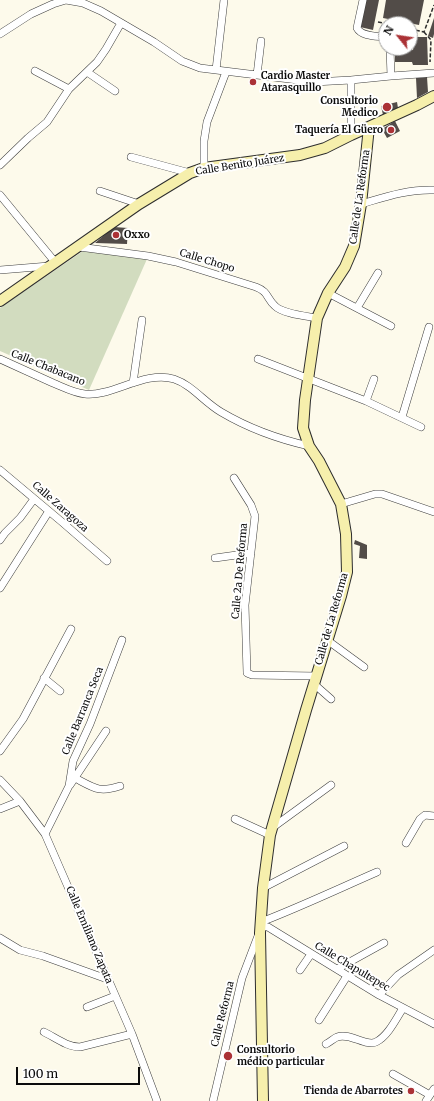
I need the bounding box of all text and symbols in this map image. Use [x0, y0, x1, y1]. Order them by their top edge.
north arrow [378, 16, 418, 56]
text: N [380, 23, 397, 38]
place label: Cardio Master Atarasquillo [261, 70, 330, 94]
marker: Cardio Master Atarasquillo [248, 77, 258, 87]
place label: Consultorio Medico [320, 95, 378, 118]
marker: Consultorio Medico [381, 101, 393, 113]
place label: Taquería El Güero [295, 124, 383, 136]
marker: Taquería El Güero [386, 125, 396, 135]
street label: Calle de La Reforma [347, 149, 373, 245]
street label: Calle Benito Juárez [195, 152, 285, 178]
place label: Oxxo [124, 229, 150, 241]
marker: Oxxo [111, 230, 121, 240]
street label: Calle Chopo [178, 247, 236, 275]
street label: Calle Chabacano [9, 348, 87, 388]
street label: Calle Zaragoza [30, 479, 90, 535]
street label: Calle 2a De Reforma [230, 523, 250, 619]
street label: Calle de La Reforma [313, 572, 351, 666]
street label: Calle Barranca Seca [60, 665, 106, 757]
street label: Calle Emiliano Zapata [63, 885, 115, 985]
street label: Calle Chapultepec [312, 940, 392, 994]
street label: Calle Reforma [209, 980, 237, 1048]
place label: Consultorio médico particular [237, 1044, 325, 1068]
marker: Consultorio médico particular [222, 1050, 234, 1062]
scale bar [18, 1059, 142, 1085]
text: 100 m [23, 1066, 58, 1081]
place label: Tienda de Abarrotes [304, 1085, 403, 1097]
marker: Tienda de Abarrotes [406, 1086, 416, 1096]

